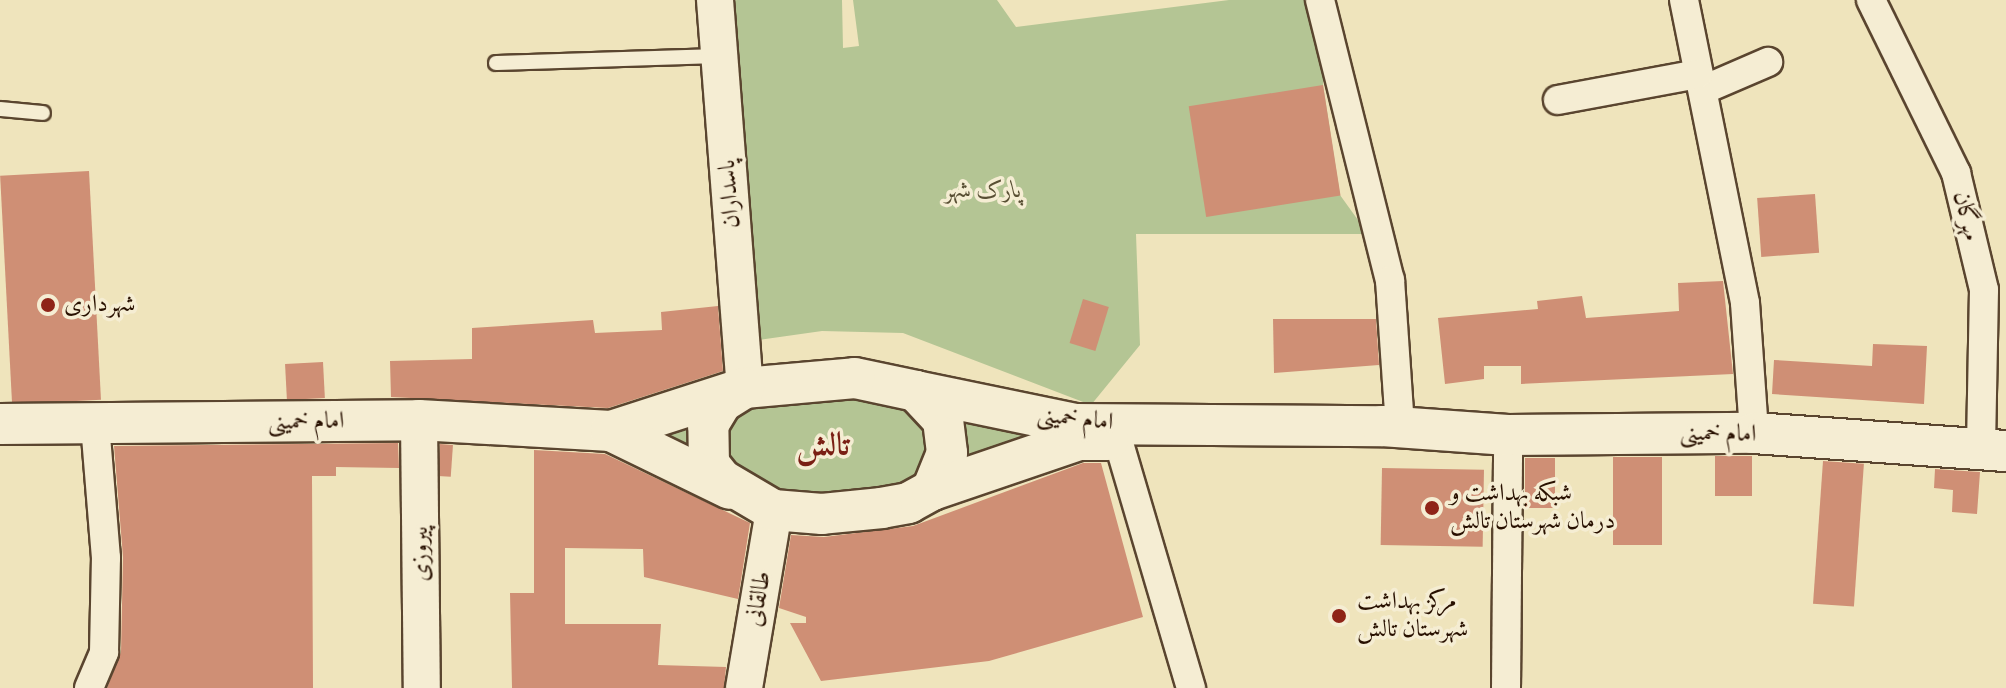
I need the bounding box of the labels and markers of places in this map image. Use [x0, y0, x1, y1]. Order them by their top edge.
place label: شهرداری [64, 291, 135, 319]
marker: شهرداری [39, 296, 57, 314]
place label: شبکه بهداشت و درمان شهرستان تالش [1450, 480, 1615, 536]
marker: شبکه بهداشت و درمان شهرستان تالش [1421, 497, 1443, 519]
place label: مرکز بهداشت شهرستان تالش [1357, 588, 1468, 644]
marker: مرکز بهداشت شهرستان تالش [1328, 605, 1350, 627]

